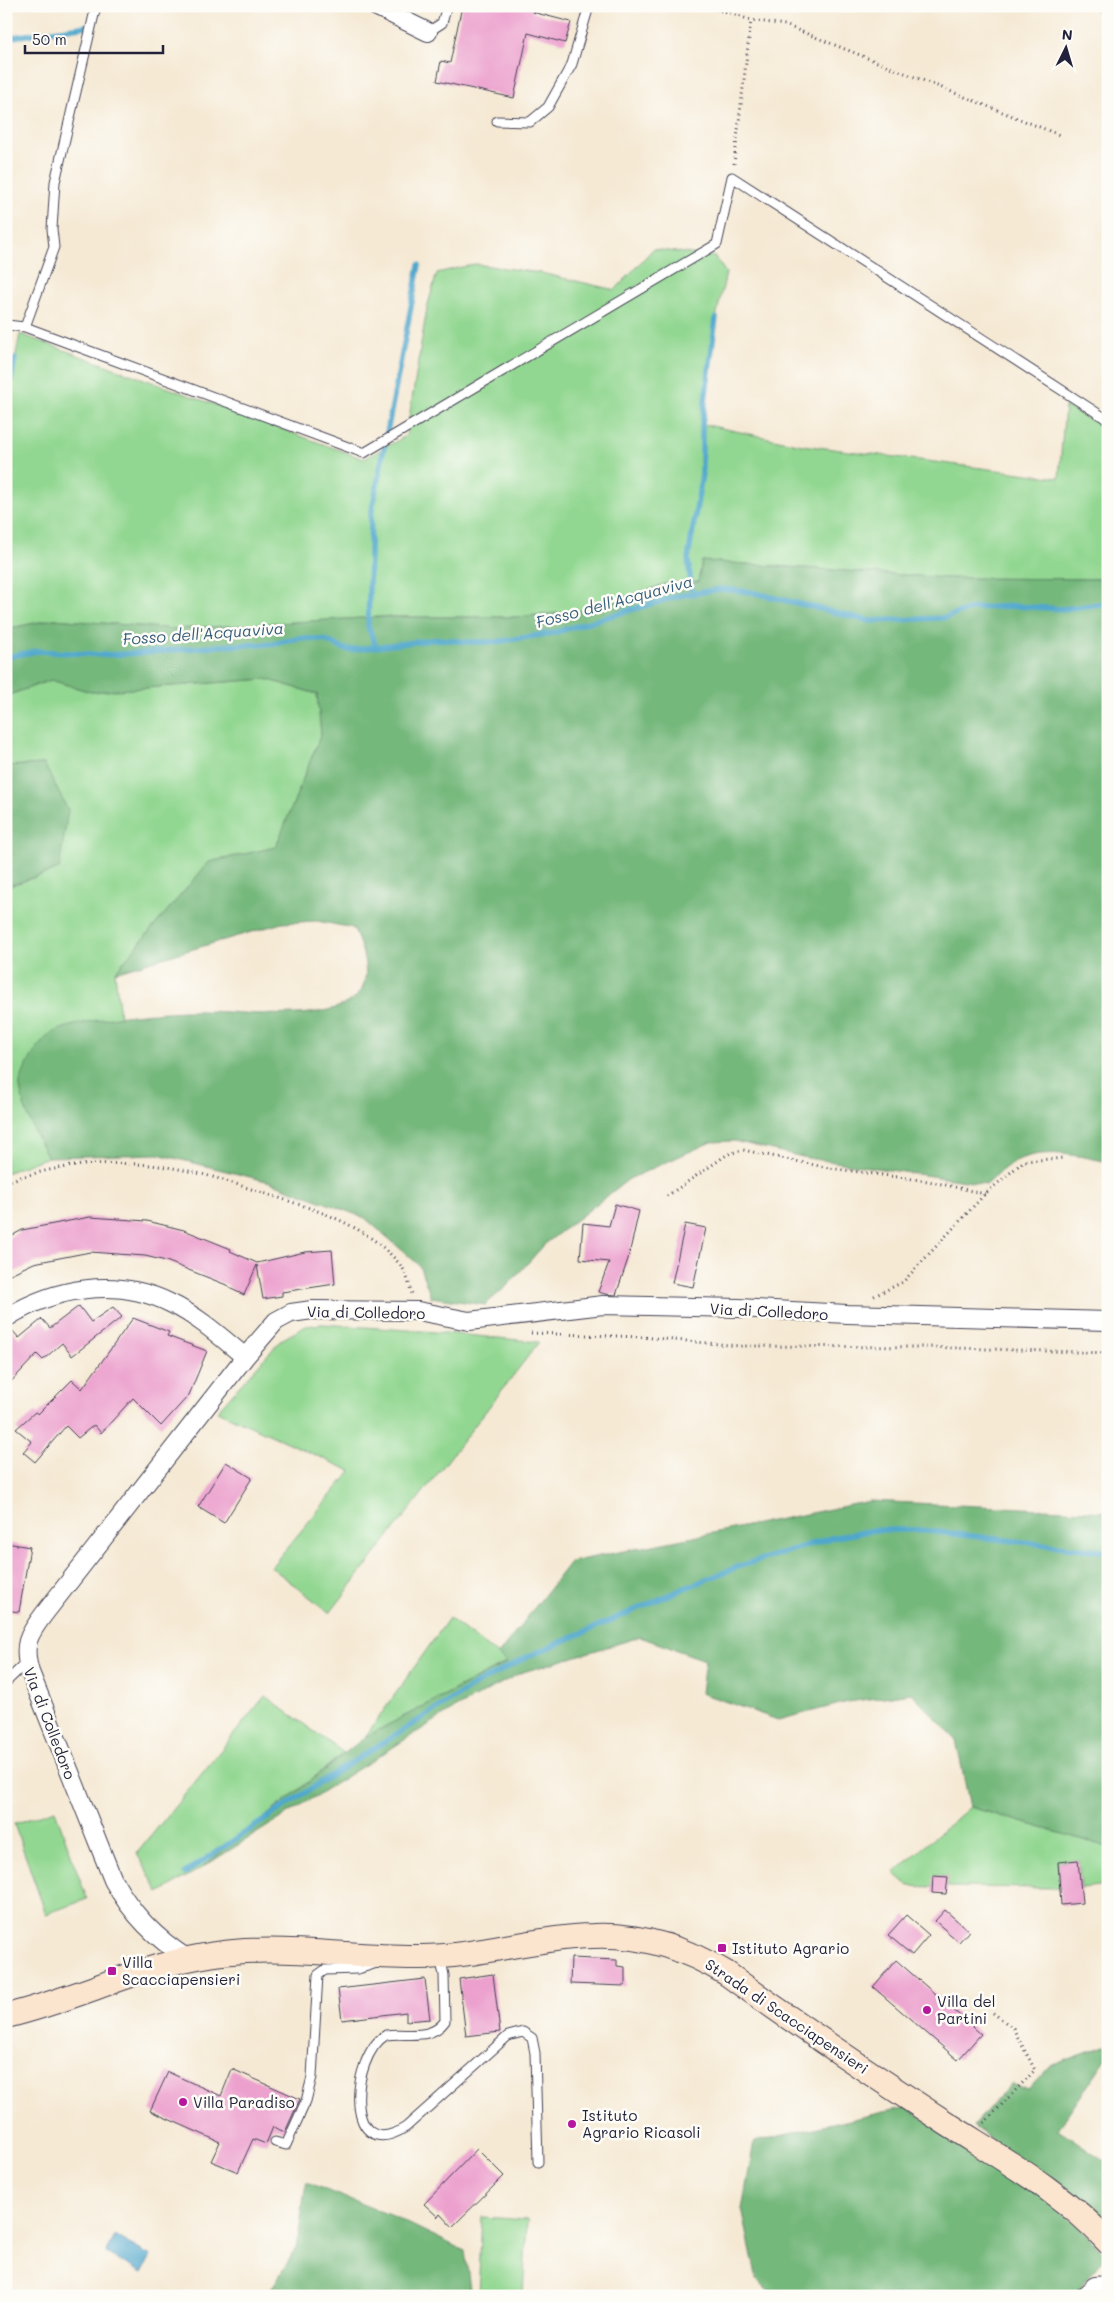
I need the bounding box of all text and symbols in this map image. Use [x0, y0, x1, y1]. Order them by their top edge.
scale bar [25, 22, 162, 54]
north arrow [1042, 22, 1092, 72]
text: N [1061, 25, 1073, 44]
text: 50 m [32, 29, 67, 49]
water label: Fosso dell'Acquaviva [533, 570, 695, 632]
water label: Fosso dell'Acquaviva [122, 617, 284, 649]
street label: Via di Colledoro [709, 1298, 829, 1324]
street label: Via di Colledoro [307, 1301, 426, 1323]
street label: Via di Colledoro [19, 1664, 81, 1782]
place label: Istituto Agrario [732, 1938, 849, 1958]
marker: Istituto Agrario [716, 1942, 728, 1954]
place label: Villa Scacciapensieri [122, 1952, 240, 1989]
street label: Strada di Scacciapensieri [701, 1954, 873, 2078]
marker: Villa Scacciapensieri [106, 1965, 118, 1977]
place label: Villa del Partini [937, 1991, 995, 2028]
marker: Villa del Partini [921, 2004, 933, 2016]
place label: Villa Paradiso [193, 2092, 295, 2112]
marker: Villa Paradiso [177, 2096, 189, 2108]
place label: Istituto Agrario Ricasoli [582, 2105, 701, 2142]
marker: Istituto Agrario Ricasoli [566, 2118, 578, 2130]

